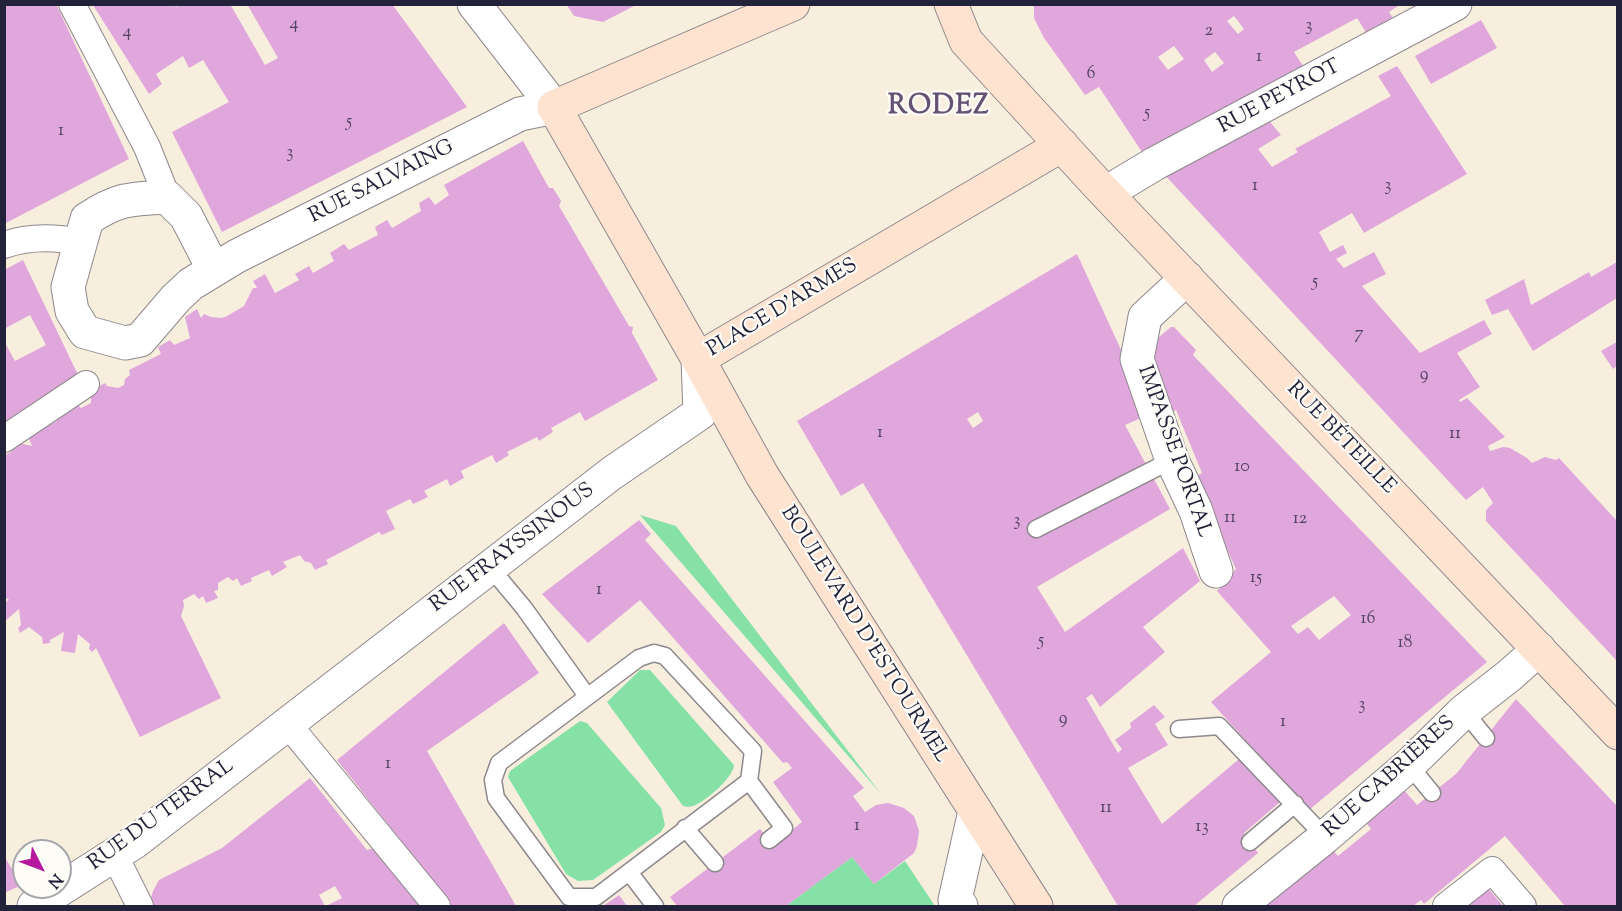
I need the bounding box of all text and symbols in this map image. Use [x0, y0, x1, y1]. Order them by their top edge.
house number: 4 [289, 14, 299, 36]
house number: 3 [1305, 16, 1313, 38]
house number: 2 [1205, 21, 1213, 43]
house number: 4 [122, 22, 132, 44]
house number: 1 [1256, 47, 1262, 69]
street label: RUE PEYROT [1215, 55, 1345, 141]
house number: 6 [1087, 64, 1095, 86]
district label: RODEZ [888, 92, 990, 124]
house number: 5 [1144, 103, 1150, 125]
house number: 5 [346, 112, 352, 134]
house number: 1 [58, 121, 64, 143]
street label: RUE SALVAING [305, 136, 459, 230]
house number: 3 [286, 143, 294, 165]
house number: 1 [1252, 176, 1258, 198]
house number: 3 [1384, 176, 1392, 198]
street label: PLACE D'ARMES [703, 254, 863, 364]
house number: 5 [1312, 272, 1318, 294]
house number: 7 [1354, 324, 1364, 346]
street label: IMPASSE PORTAL [1130, 363, 1216, 541]
house number: 9 [1420, 365, 1428, 387]
street label: RUE BÉTEILLE [1280, 378, 1400, 500]
house number: 1 [877, 423, 883, 445]
house number: 11 [1449, 424, 1461, 446]
house number: 10 [1234, 457, 1250, 479]
street label: RUE FRAYSSINOUS [426, 479, 600, 619]
street label: BOULEVARD D'ESTOURMEL [773, 502, 953, 768]
house number: 11 [1224, 508, 1236, 530]
house number: 12 [1293, 509, 1307, 531]
house number: 3 [1013, 511, 1021, 533]
house number: 15 [1250, 568, 1262, 590]
house number: 1 [596, 580, 602, 602]
house number: 16 [1360, 609, 1376, 631]
house number: 5 [1038, 631, 1044, 653]
house number: 18 [1397, 633, 1413, 655]
house number: 3 [1358, 695, 1366, 717]
house number: 9 [1059, 709, 1067, 731]
house number: 1 [1280, 712, 1286, 734]
street label: RUE CABRIÈRES [1319, 712, 1461, 844]
house number: 1 [385, 754, 391, 776]
street label: RUE DU TERRAL [84, 755, 240, 877]
house number: 11 [1100, 798, 1112, 820]
house number: 1 [854, 816, 860, 838]
house number: 13 [1195, 817, 1209, 839]
north arrow [12, 839, 72, 899]
text: N [41, 868, 67, 892]

